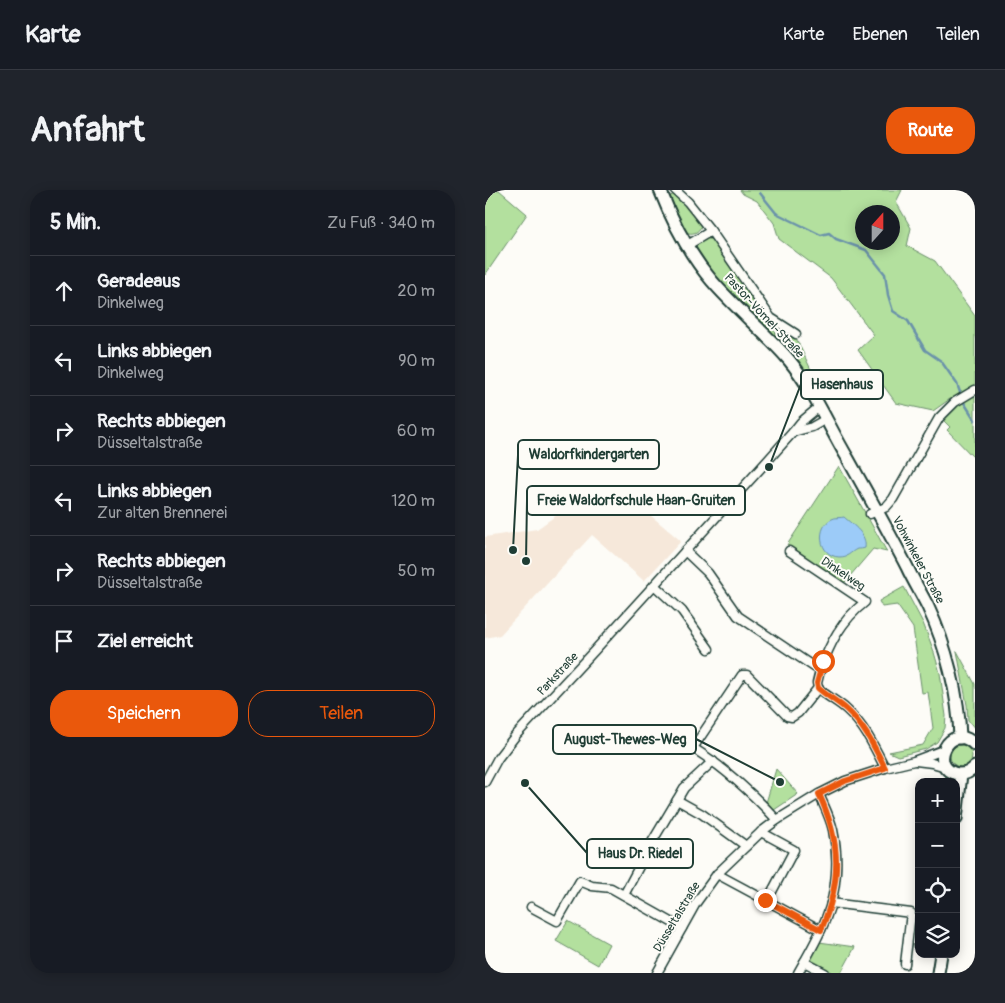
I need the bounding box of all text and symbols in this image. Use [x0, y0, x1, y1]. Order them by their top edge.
text: Karte [25, 20, 81, 49]
text: Karte [783, 23, 824, 46]
text: Ebenen [852, 23, 908, 46]
text: Teilen [936, 23, 980, 46]
button: Route [886, 107, 975, 154]
text: Anfahrt [30, 108, 145, 152]
north arrow [855, 205, 900, 250]
text: 5 Min. [50, 209, 101, 236]
text: Zu Fuß · 340 m [327, 213, 435, 233]
text: Geradeaus [97, 269, 180, 293]
street label: Pastor-Vömel-Straße [721, 271, 807, 361]
icon: ahead [50, 277, 78, 305]
text: 20 m [397, 281, 435, 301]
text: Dinkelweg [97, 293, 164, 313]
text: Links abbiegen [97, 339, 212, 363]
icon: left [50, 347, 78, 375]
text: 90 m [398, 351, 435, 371]
text: Dinkelweg [97, 363, 164, 383]
callout: Hasenhaus [801, 370, 883, 399]
text: Hasenhaus [811, 376, 874, 393]
text: Rechts abbiegen [97, 409, 226, 433]
icon: right [50, 417, 78, 445]
text: 60 m [397, 421, 435, 441]
text: Düsseltalstraße [97, 433, 202, 453]
callout: Waldorfkindergarten [518, 440, 659, 469]
text: Waldorfkindergarten [529, 446, 649, 463]
text: Links abbiegen [97, 479, 212, 503]
callout: Freie Waldorfschule Haan-Gruiten [527, 486, 745, 515]
icon: left [50, 487, 78, 515]
text: 120 m [391, 491, 435, 511]
text: Freie Waldorfschule Haan-Gruiten [537, 492, 735, 509]
text: Zur alten Brennerei [97, 503, 227, 523]
street label: Vohwinkeler Straße [889, 514, 947, 606]
text: Rechts abbiegen [97, 549, 226, 573]
street label: Dinkelweg [818, 554, 868, 594]
icon: right [50, 557, 78, 585]
text: 50 m [398, 561, 435, 581]
text: Düsseltalstraße [97, 573, 202, 593]
icon: arrive [50, 627, 78, 655]
text: Ziel erreicht [97, 629, 193, 653]
street label: Parkstraße [534, 649, 582, 699]
route start [812, 650, 835, 673]
button: Speichern [50, 690, 238, 737]
button: Teilen [248, 690, 435, 737]
callout: August-Thewes-Weg [553, 725, 696, 754]
text: August-Thewes-Weg [563, 731, 687, 748]
map controls [915, 778, 960, 958]
button: + [915, 778, 960, 823]
button: − [915, 823, 960, 868]
callout: Haus Dr. Riedel [587, 839, 693, 868]
text: Haus Dr. Riedel [597, 845, 683, 862]
button: locate [915, 868, 960, 913]
street label: Düsseltalstraße [650, 879, 704, 955]
route end [754, 889, 777, 912]
button: layers [915, 913, 960, 958]

